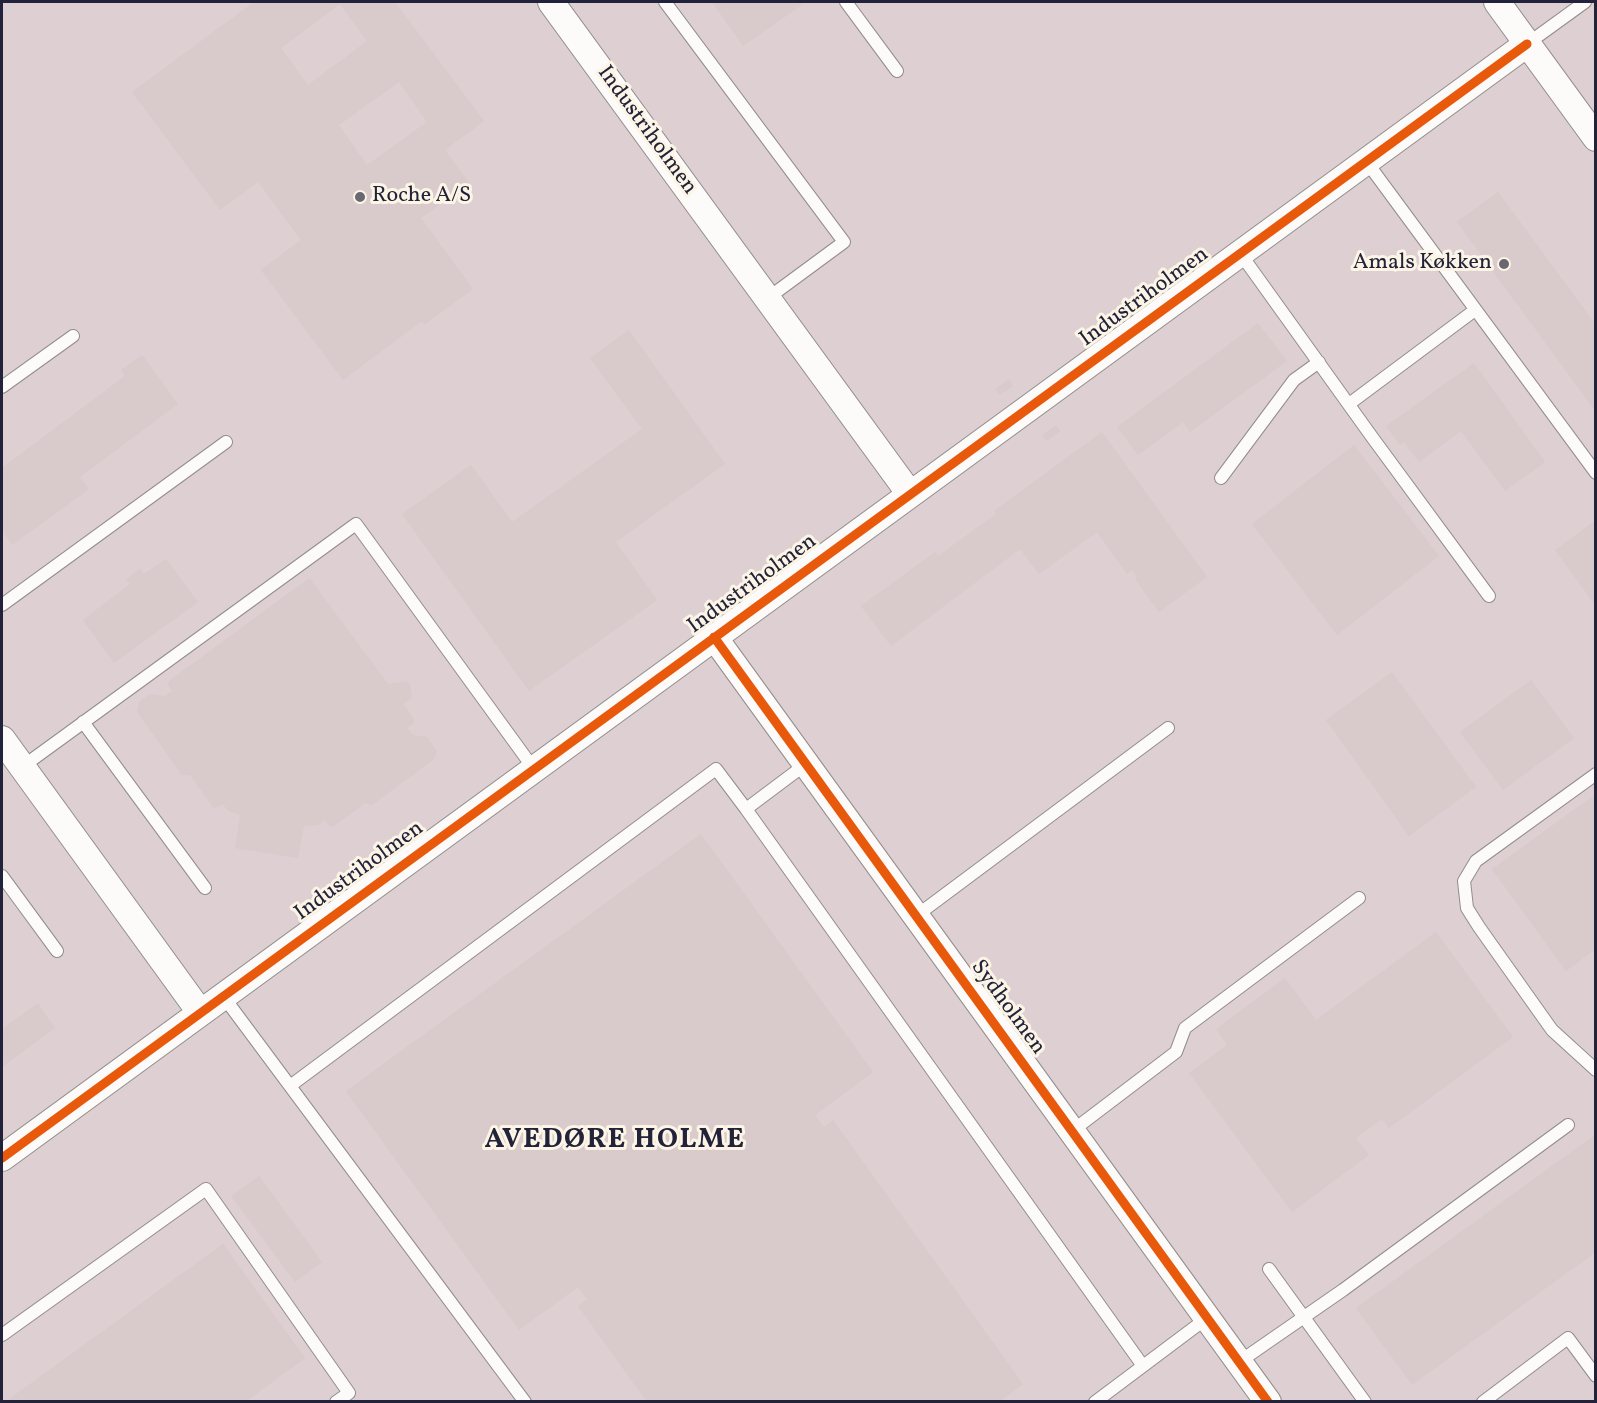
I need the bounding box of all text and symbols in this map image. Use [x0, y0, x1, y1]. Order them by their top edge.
street label: Industriholmen [590, 61, 702, 201]
place label: Roche A/S [372, 184, 471, 210]
marker: Roche A/S [353, 190, 367, 204]
street label: Industriholmen [1075, 242, 1215, 354]
place label: Amals Køkken [1353, 251, 1492, 277]
marker: Amals Køkken [1497, 257, 1511, 271]
street label: Industriholmen [683, 529, 823, 641]
street label: Industriholmen [290, 816, 430, 928]
street label: Sydholmen [964, 956, 1050, 1060]
district label: AVEDØRE HOLME [485, 1125, 745, 1159]

